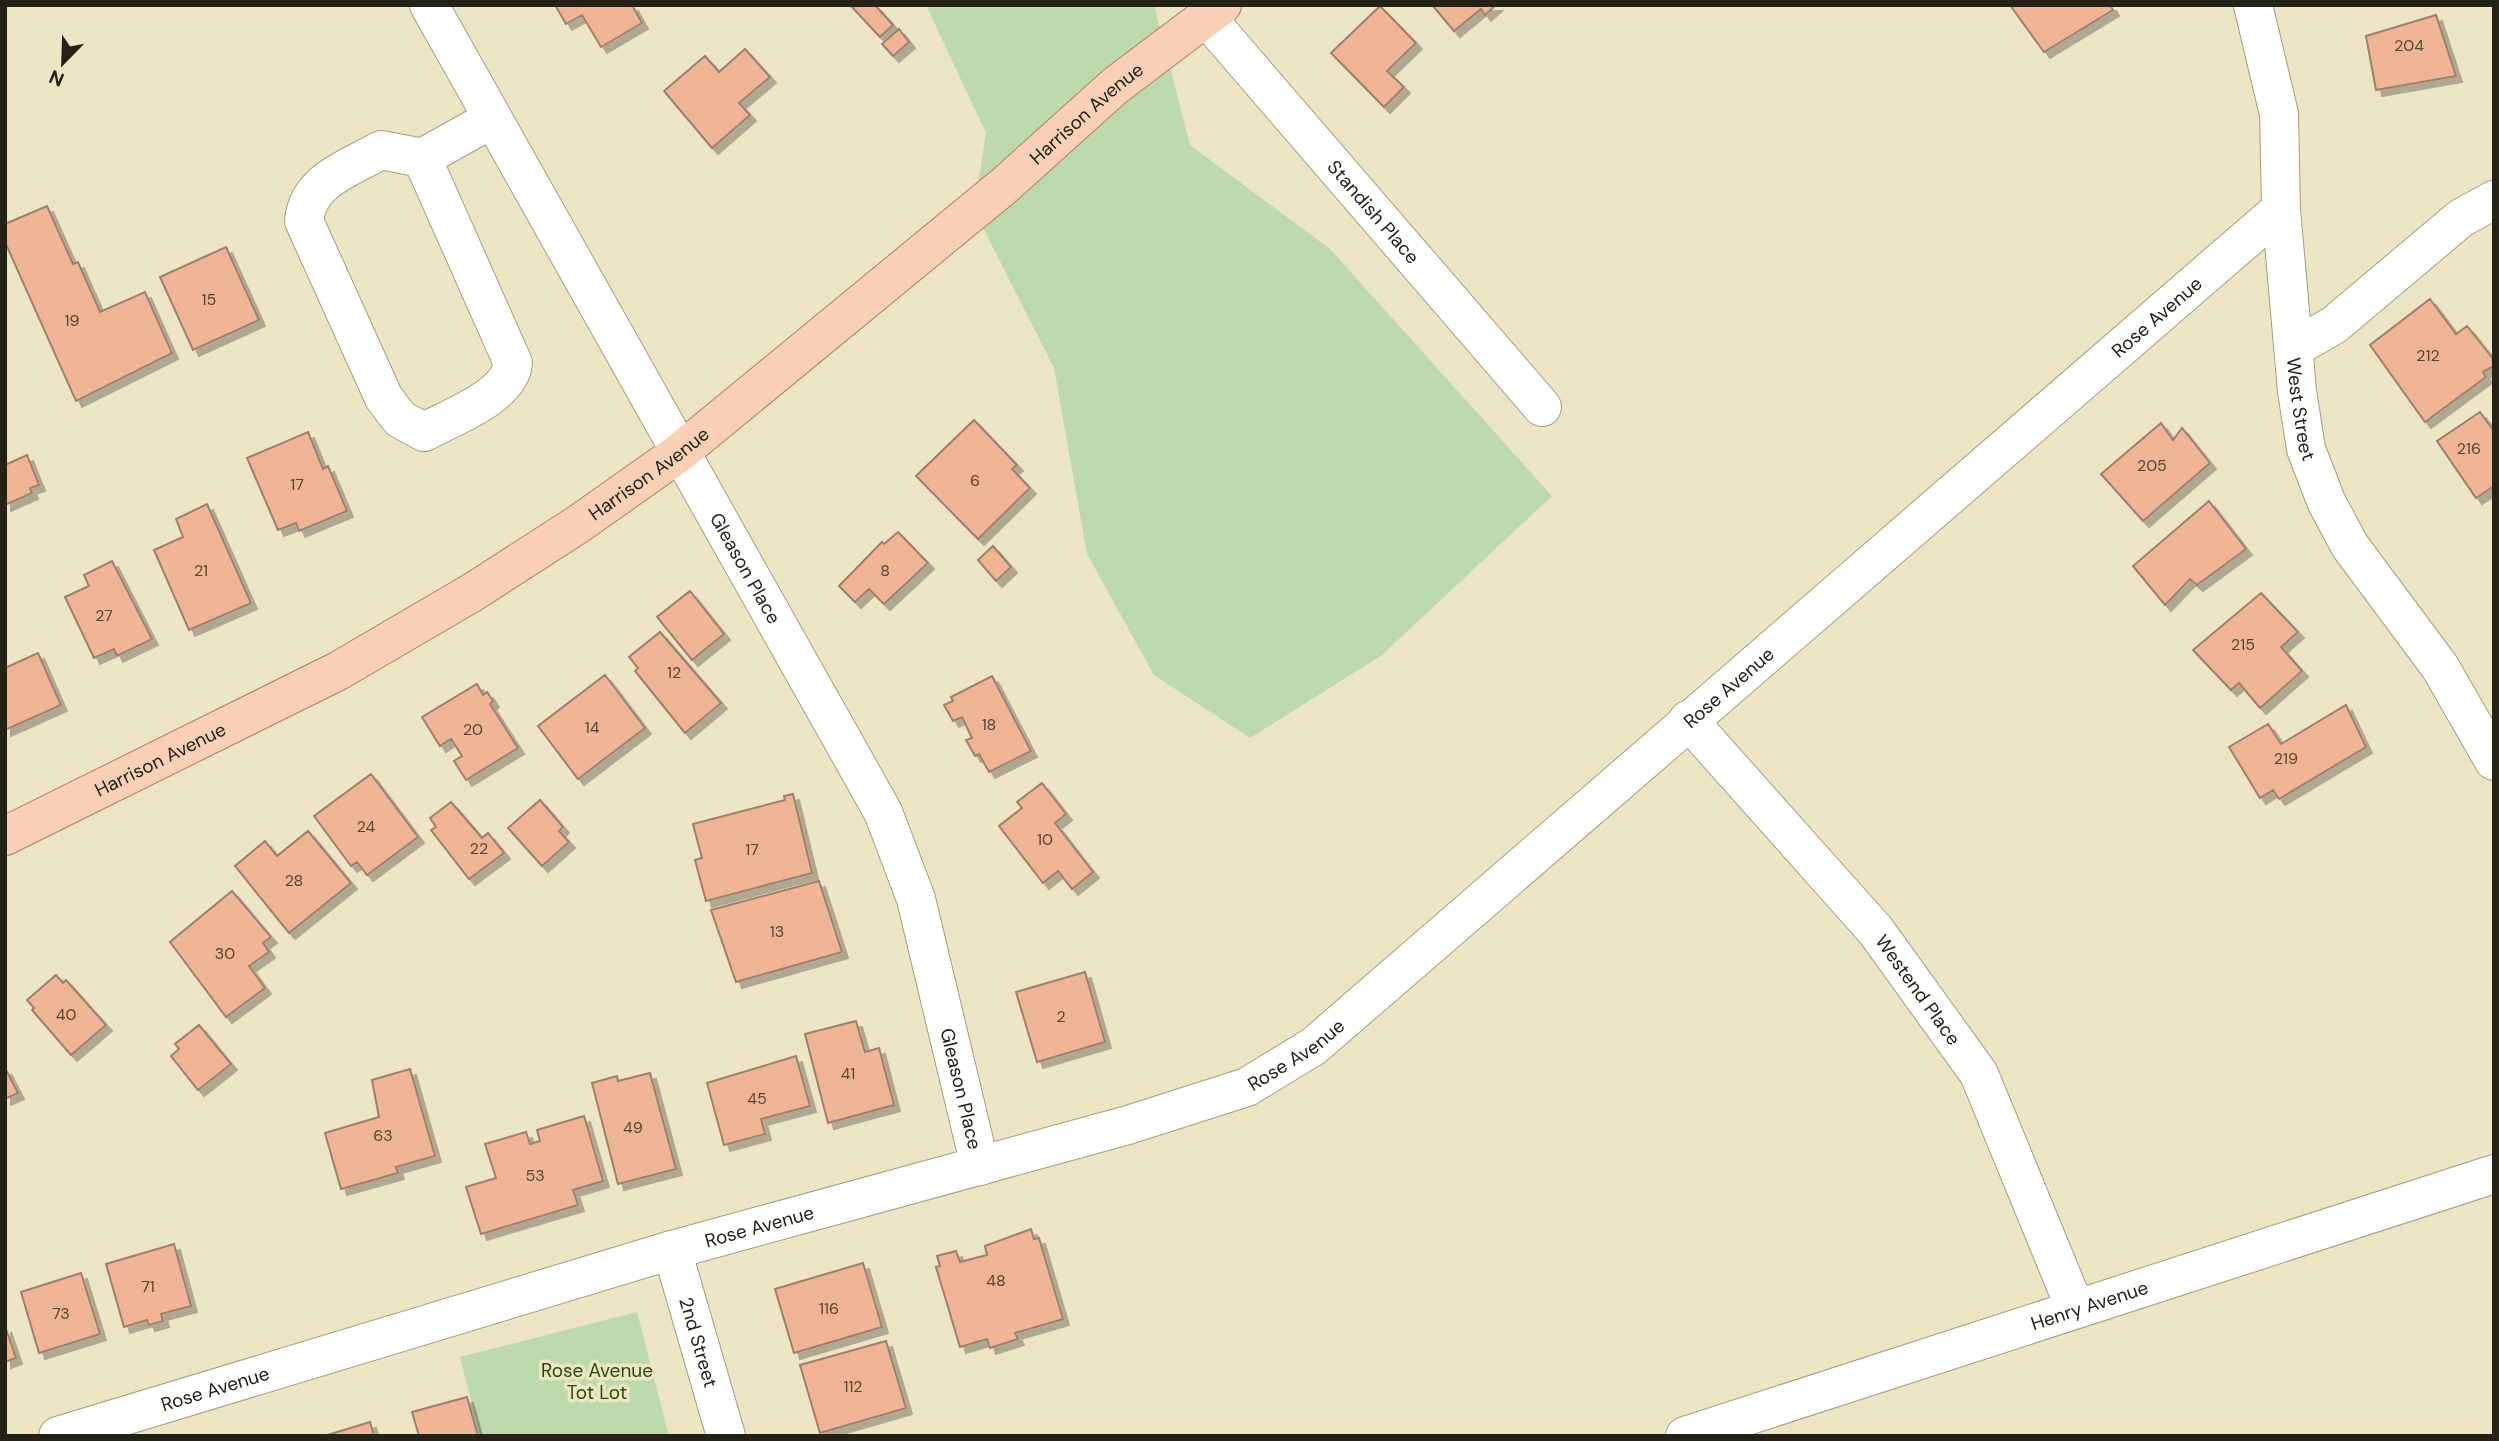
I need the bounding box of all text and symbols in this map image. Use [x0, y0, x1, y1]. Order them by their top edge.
north arrow [28, 28, 98, 98]
house number: 204 [2394, 35, 2424, 56]
street label: Harrison Avenue [1024, 57, 1148, 170]
text: N [45, 64, 68, 92]
street label: Standish Place [1322, 155, 1425, 269]
street label: Rose Avenue [2106, 271, 2207, 363]
house number: 15 [202, 289, 216, 310]
house number: 19 [64, 310, 80, 331]
house number: 212 [2416, 345, 2440, 366]
street label: West Street [2282, 356, 2322, 464]
street label: Harrison Avenue [583, 421, 714, 526]
house number: 216 [2457, 438, 2481, 459]
house number: 205 [2137, 455, 2167, 476]
house number: 6 [970, 470, 980, 491]
house number: 17 [290, 474, 304, 495]
street label: Gleason Place [704, 508, 787, 628]
house number: 21 [194, 560, 208, 581]
house number: 8 [880, 560, 890, 581]
house number: 27 [95, 605, 113, 626]
house number: 215 [2231, 634, 2255, 655]
street label: Rose Avenue [1678, 641, 1779, 733]
house number: 12 [667, 662, 681, 683]
house number: 18 [982, 714, 996, 735]
street label: Harrison Avenue [90, 716, 230, 802]
house number: 14 [585, 717, 600, 738]
house number: 20 [463, 719, 483, 740]
house number: 219 [2274, 748, 2298, 769]
house number: 24 [357, 816, 376, 837]
house number: 10 [1037, 829, 1053, 850]
house number: 22 [470, 838, 488, 859]
house number: 17 [745, 839, 759, 860]
house number: 28 [285, 870, 303, 891]
house number: 13 [770, 921, 784, 942]
street label: Westend Place [1870, 929, 1967, 1050]
house number: 30 [215, 943, 235, 964]
house number: 40 [56, 1004, 76, 1025]
house number: 2 [1056, 1006, 1066, 1027]
street label: Rose Avenue [1243, 1013, 1350, 1096]
street label: Gleason Place [935, 1025, 988, 1152]
house number: 41 [841, 1063, 855, 1084]
house number: 45 [747, 1088, 767, 1109]
house number: 49 [623, 1117, 643, 1138]
house number: 63 [373, 1125, 393, 1146]
house number: 53 [525, 1165, 545, 1186]
street label: Rose Avenue [702, 1199, 817, 1253]
house number: 48 [986, 1270, 1006, 1291]
street label: Henry Avenue [2027, 1274, 2151, 1336]
house number: 71 [141, 1276, 155, 1297]
street label: 2nd Street [674, 1294, 724, 1390]
house number: 116 [819, 1298, 839, 1319]
house number: 73 [52, 1303, 70, 1324]
park label: Rose Avenue Tot Lot [541, 1358, 653, 1405]
street label: Rose Avenue [158, 1360, 272, 1417]
house number: 112 [843, 1376, 863, 1397]

